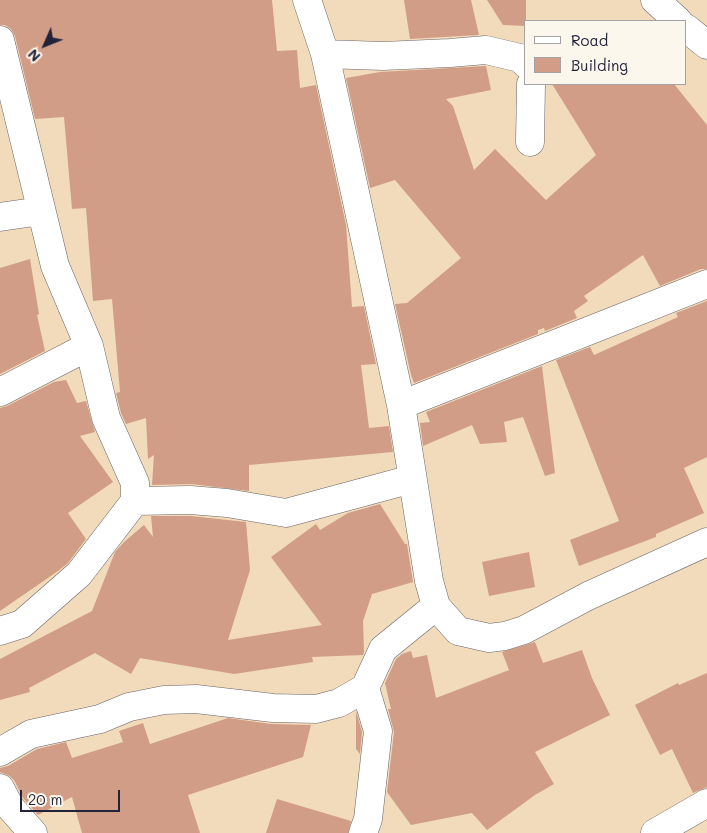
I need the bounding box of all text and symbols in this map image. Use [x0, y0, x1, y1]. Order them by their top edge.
north arrow [20, 20, 70, 70]
legend [524, 20, 687, 85]
text: Road [571, 30, 608, 50]
text: N [23, 45, 44, 66]
text: Building [571, 55, 628, 75]
scale bar [22, 780, 122, 812]
text: 20 m [28, 789, 62, 809]

